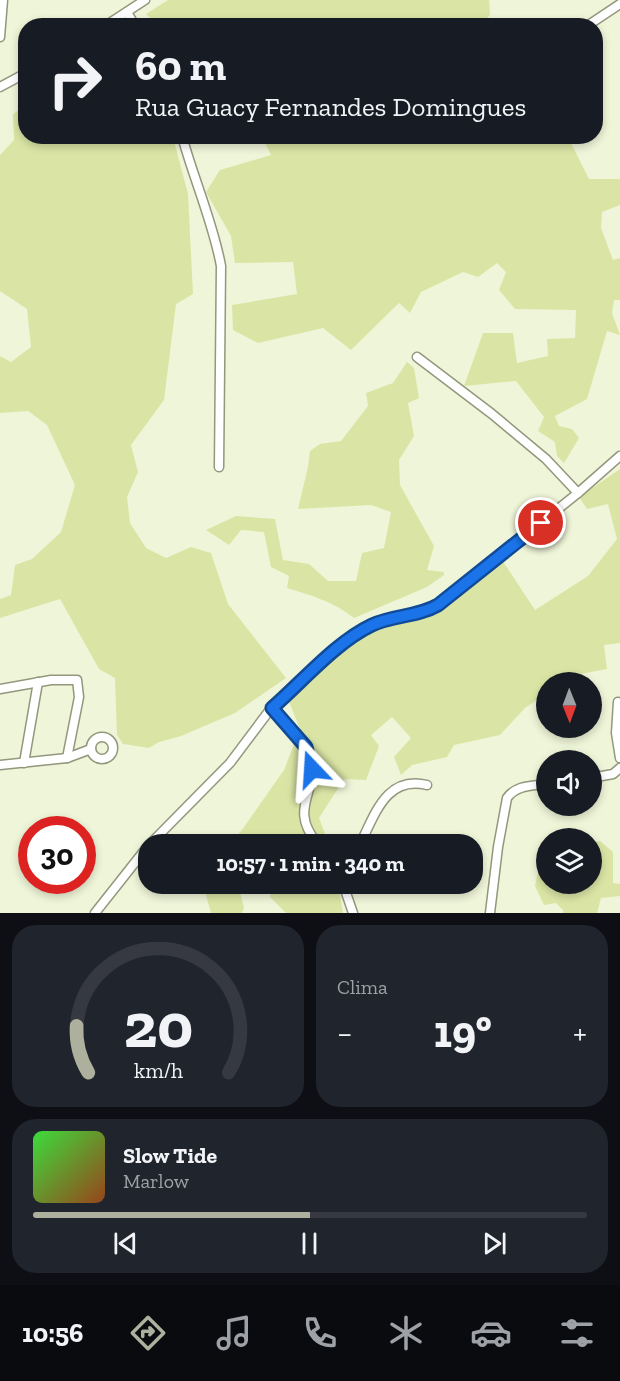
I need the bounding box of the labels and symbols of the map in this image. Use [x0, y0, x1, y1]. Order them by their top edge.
pin [515, 497, 566, 548]
north arrow [536, 672, 602, 738]
position arrow [280, 737, 344, 801]
speed limit sign: 30 [18, 816, 96, 894]

